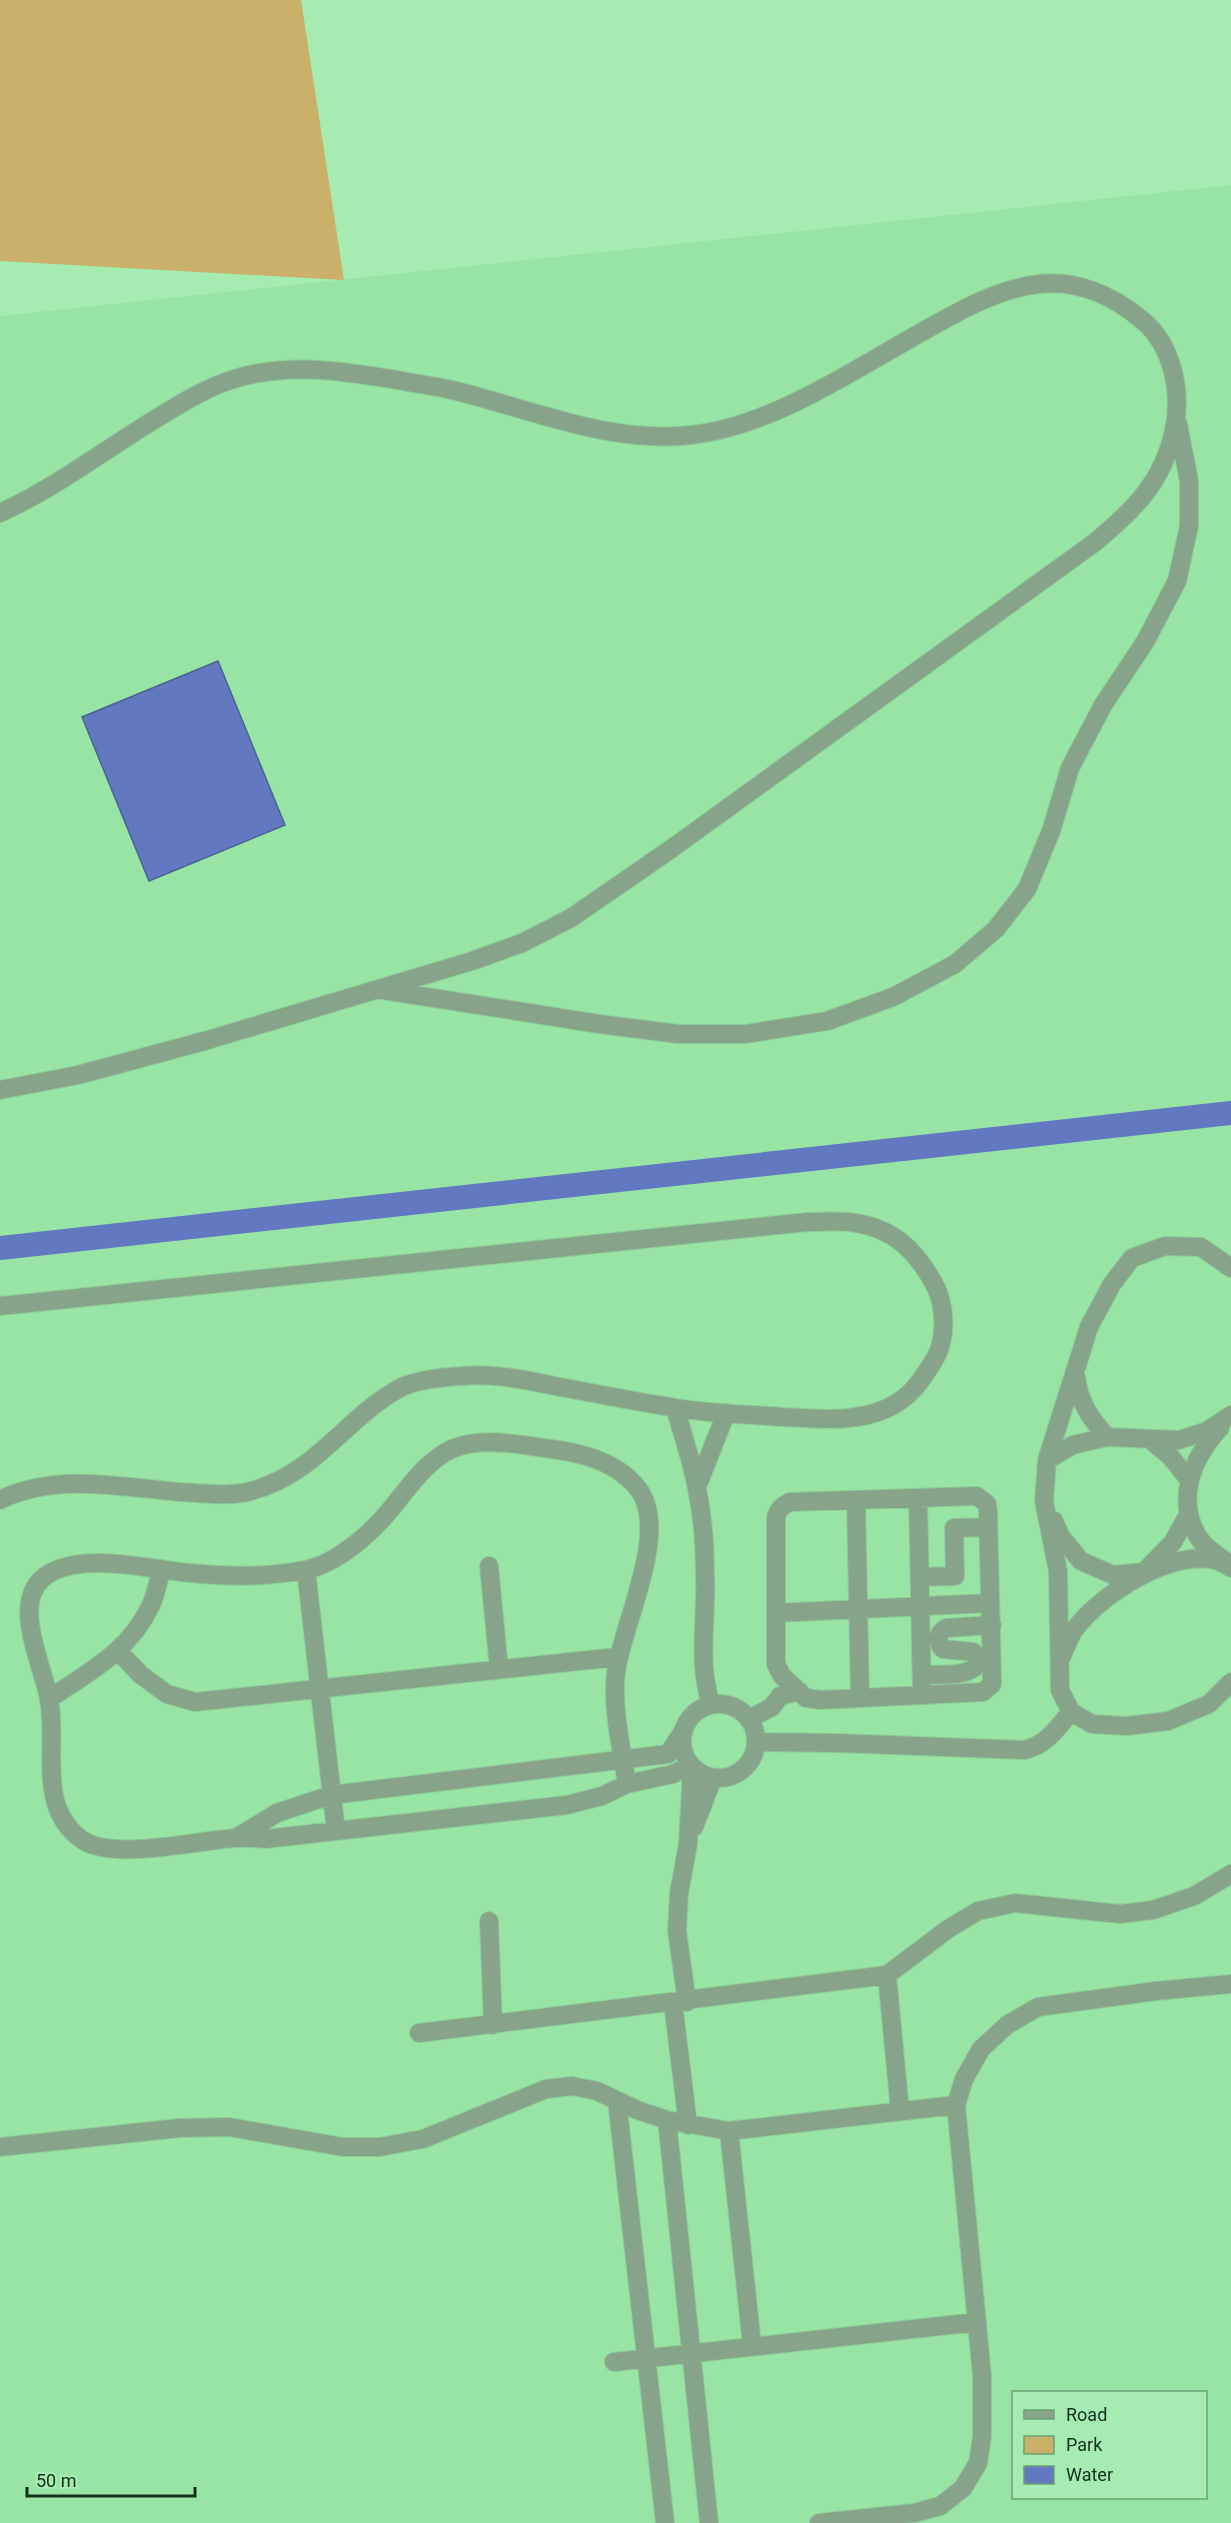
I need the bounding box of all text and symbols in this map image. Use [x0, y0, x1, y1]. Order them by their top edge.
legend [1012, 2391, 1207, 2499]
text: Road [1066, 2404, 1107, 2425]
text: Park [1066, 2434, 1103, 2455]
scale bar [27, 2460, 195, 2498]
text: Water [1066, 2464, 1113, 2485]
text: 50 m [36, 2470, 76, 2491]

